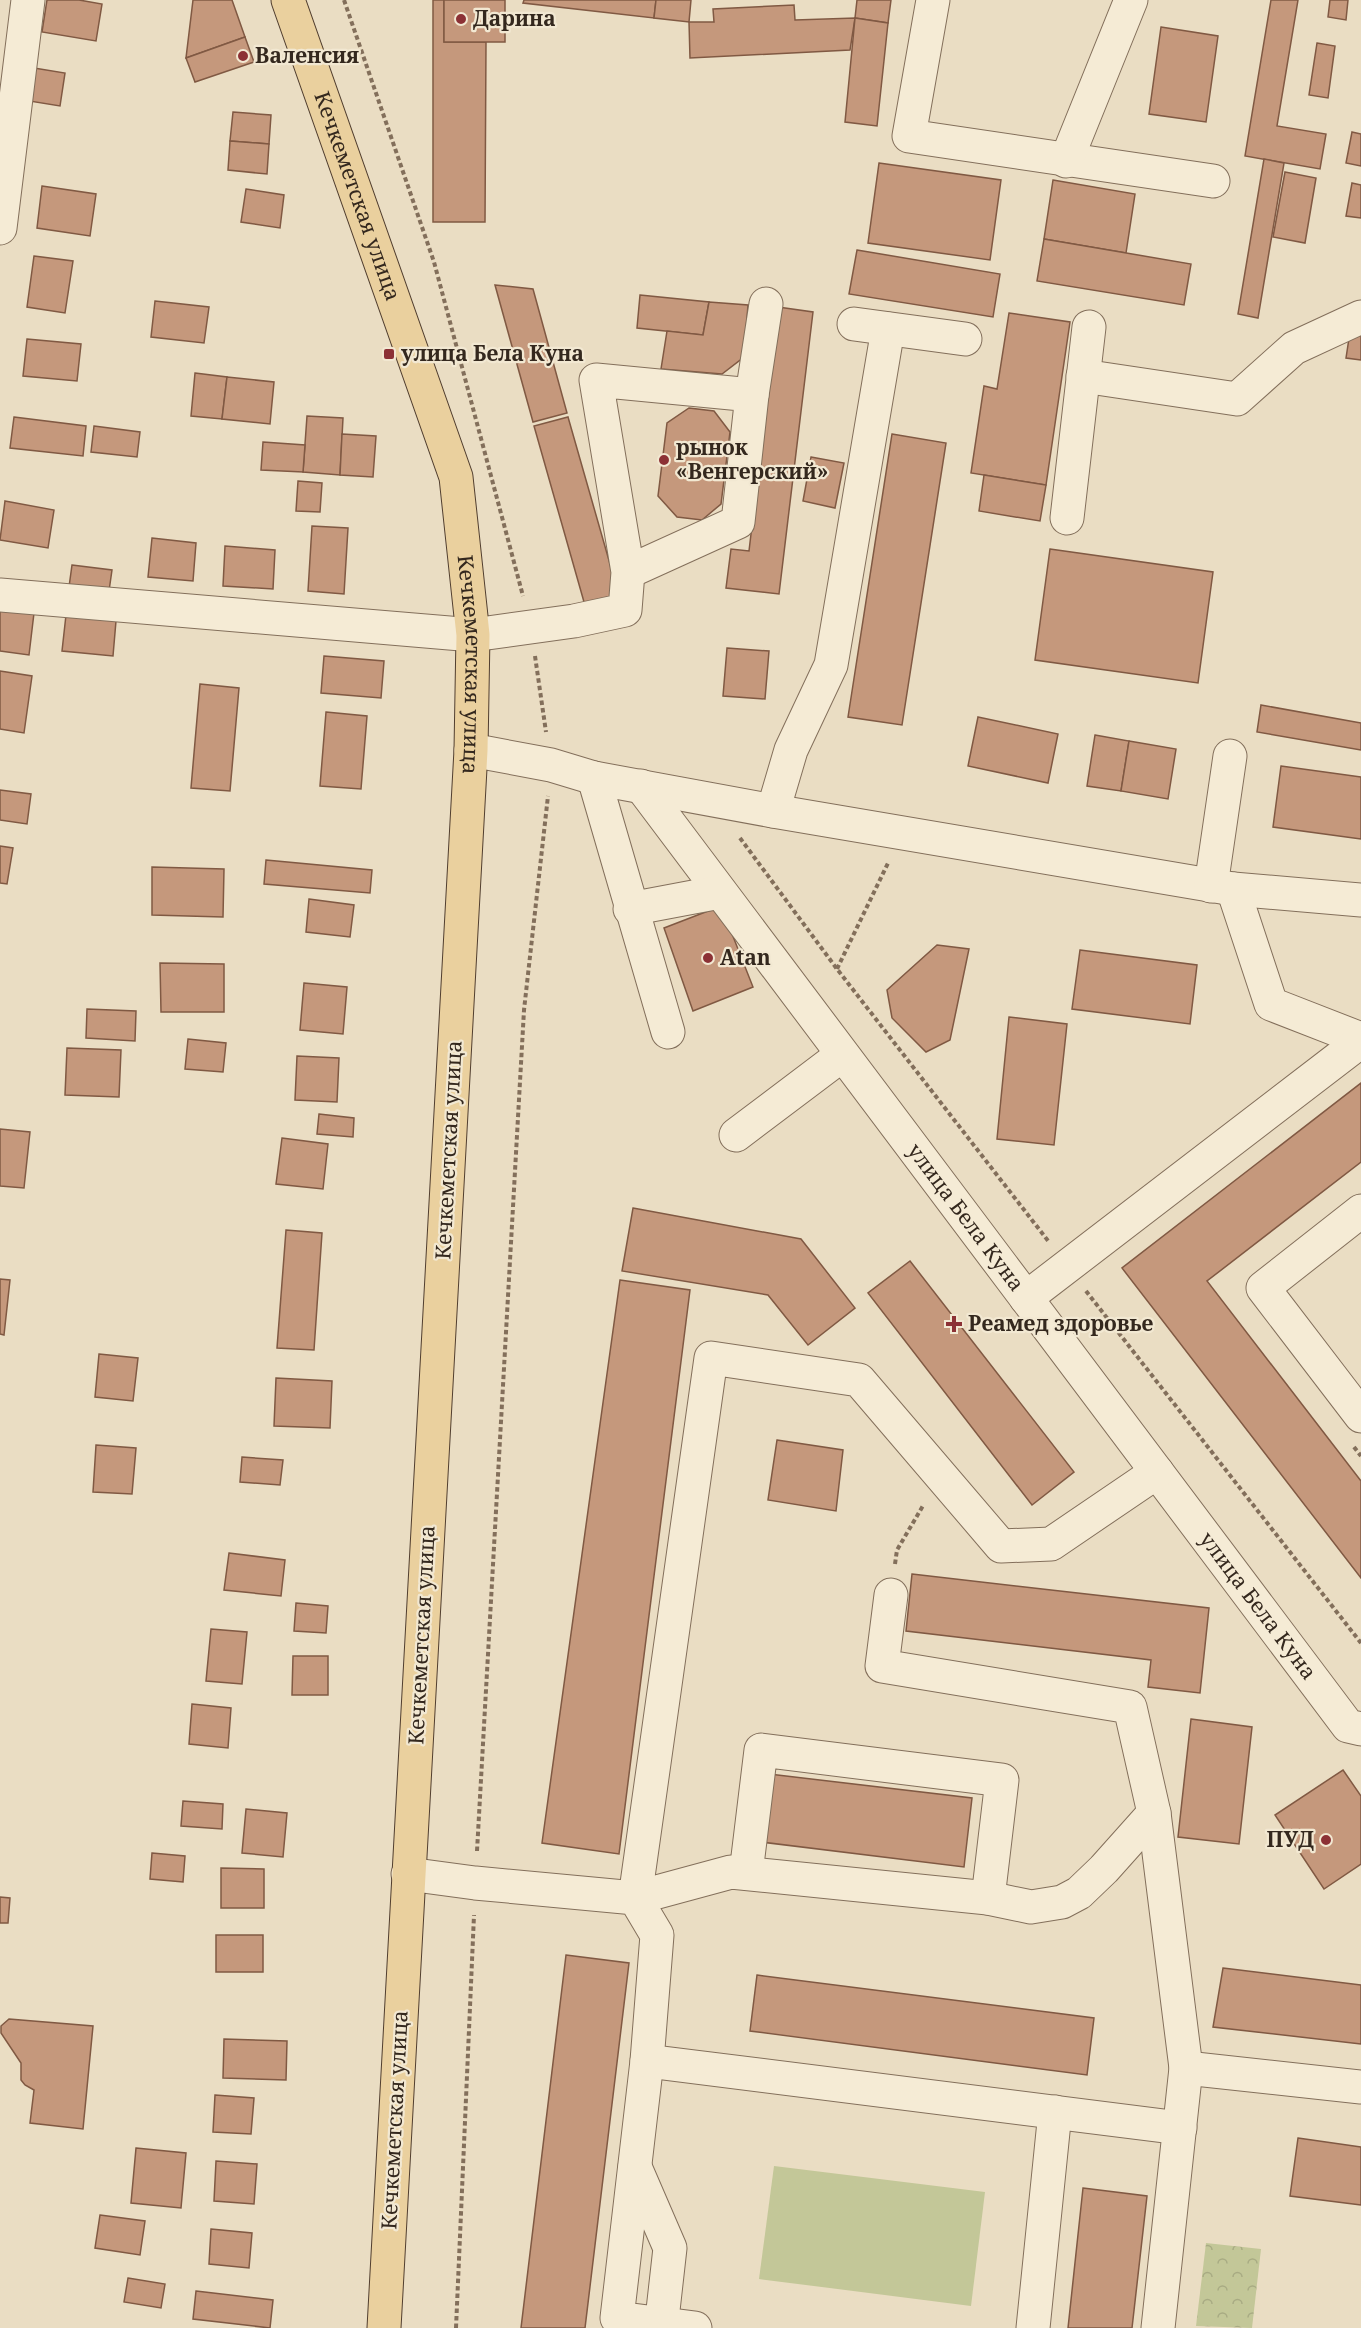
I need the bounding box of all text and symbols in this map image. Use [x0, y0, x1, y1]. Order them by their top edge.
place label: Дарина [473, 4, 556, 32]
marker: Дарина [454, 12, 468, 26]
place label: Валенсия [255, 41, 359, 69]
marker: Валенсия [236, 49, 250, 63]
street label: Кечкеметская улица [308, 88, 408, 304]
place label: улица Бела Куна [401, 339, 584, 367]
marker: улица Бела Куна [382, 347, 396, 361]
place label: рынок «Венгерский» [676, 433, 828, 485]
marker: рынок «Венгерский» [657, 453, 671, 467]
street label: Кечкеметская улица [451, 553, 488, 775]
place label: Аtan [720, 943, 771, 971]
marker: Аtan [701, 951, 715, 965]
street label: Кечкеметская улица [428, 1040, 468, 1260]
street label: улица Бела Куна [902, 1137, 1031, 1297]
place label: Реамед здоровье [968, 1309, 1154, 1337]
marker: Реамед здоровье [945, 1315, 963, 1333]
street label: Кечкеметская улица [401, 1525, 441, 1745]
street label: улица Бела Куна [1194, 1526, 1323, 1685]
place label: ПУД [1267, 1825, 1314, 1853]
marker: ПУД [1319, 1833, 1333, 1847]
street label: Кечкеметская улица [374, 2010, 414, 2230]

